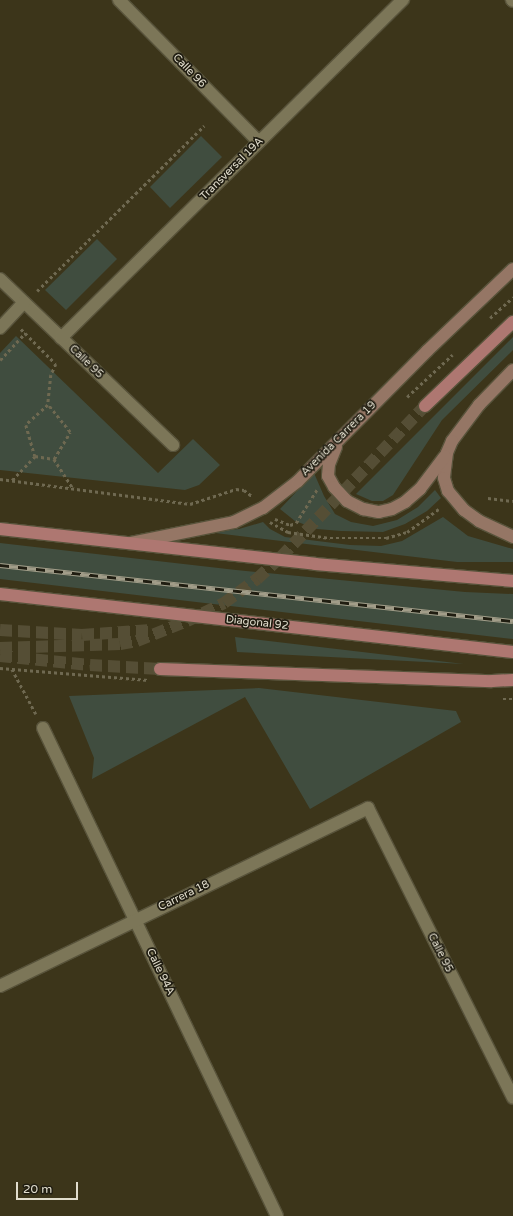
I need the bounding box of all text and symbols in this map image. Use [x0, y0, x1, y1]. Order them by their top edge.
street label: Calle 96 [170, 51, 208, 91]
street label: Transversal 19A [198, 135, 266, 203]
street label: Calle 95 [66, 343, 106, 381]
street label: Avenida Carrera 19 [299, 399, 379, 479]
street label: Diagonal 92 [225, 613, 289, 633]
street label: Carrera 18 [156, 878, 212, 914]
street label: Calle 95 [425, 931, 455, 975]
street label: Calle 94A [143, 946, 177, 998]
scale bar [18, 1174, 80, 1200]
text: 20 m [23, 1182, 52, 1196]

